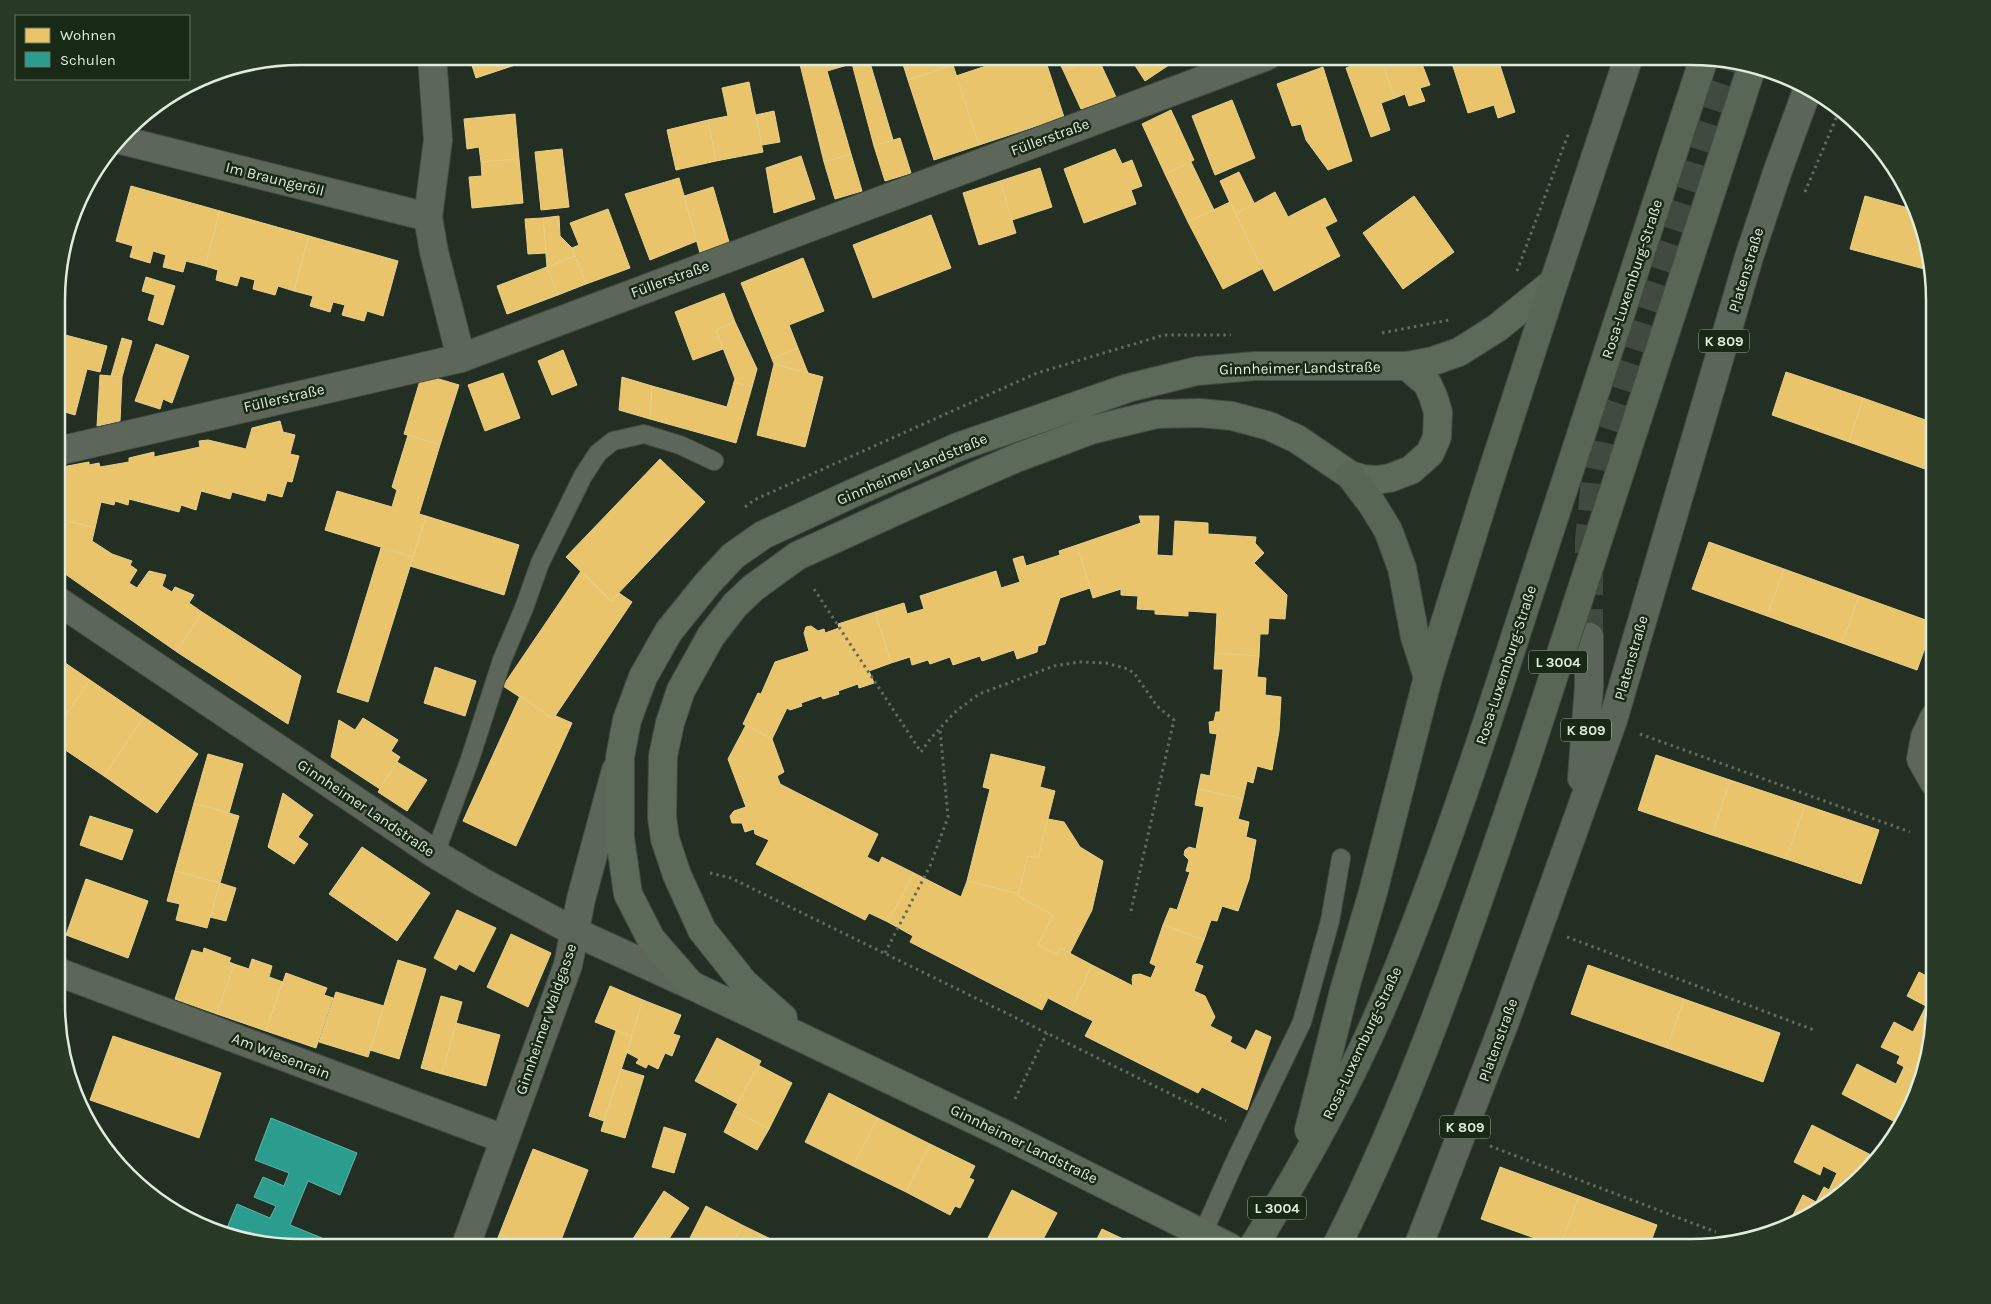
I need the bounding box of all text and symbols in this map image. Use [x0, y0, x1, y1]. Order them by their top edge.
legend [15, 15, 190, 80]
text: Wohnen [60, 26, 116, 44]
text: Schulen [60, 51, 116, 69]
street label: Füllerstraße [1008, 114, 1092, 160]
street label: Im Braungeröll [224, 158, 326, 200]
street label: Rosa-Luxemburg-Straße [1598, 197, 1666, 361]
street label: Platenstraße [1725, 226, 1767, 314]
street label: Füllerstraße [628, 256, 712, 302]
road number: K 809 [1699, 330, 1749, 352]
street label: Ginnheimer Landstraße [1219, 358, 1381, 378]
street label: Füllerstraße [242, 380, 326, 416]
street label: Ginnheimer Landstraße [834, 429, 990, 509]
street label: Rosa-Luxemburg-Straße [1472, 583, 1540, 747]
street label: Platenstraße [1610, 614, 1652, 702]
road number: L 3004 [1529, 650, 1587, 674]
road number: K 809 [1561, 718, 1611, 742]
street label: Ginnheimer Landstraße [294, 755, 438, 861]
street label: Ginnheimer Waldgasse [512, 941, 580, 1097]
street label: Rosa-Luxemburg-Straße [1319, 964, 1405, 1122]
street label: Platenstraße [1475, 996, 1521, 1084]
street label: Am Wiesenrain [229, 1029, 333, 1083]
street label: Ginnheimer Landstraße [947, 1101, 1101, 1187]
road number: K 809 [1440, 1116, 1490, 1138]
road number: L 3004 [1248, 1196, 1306, 1220]

